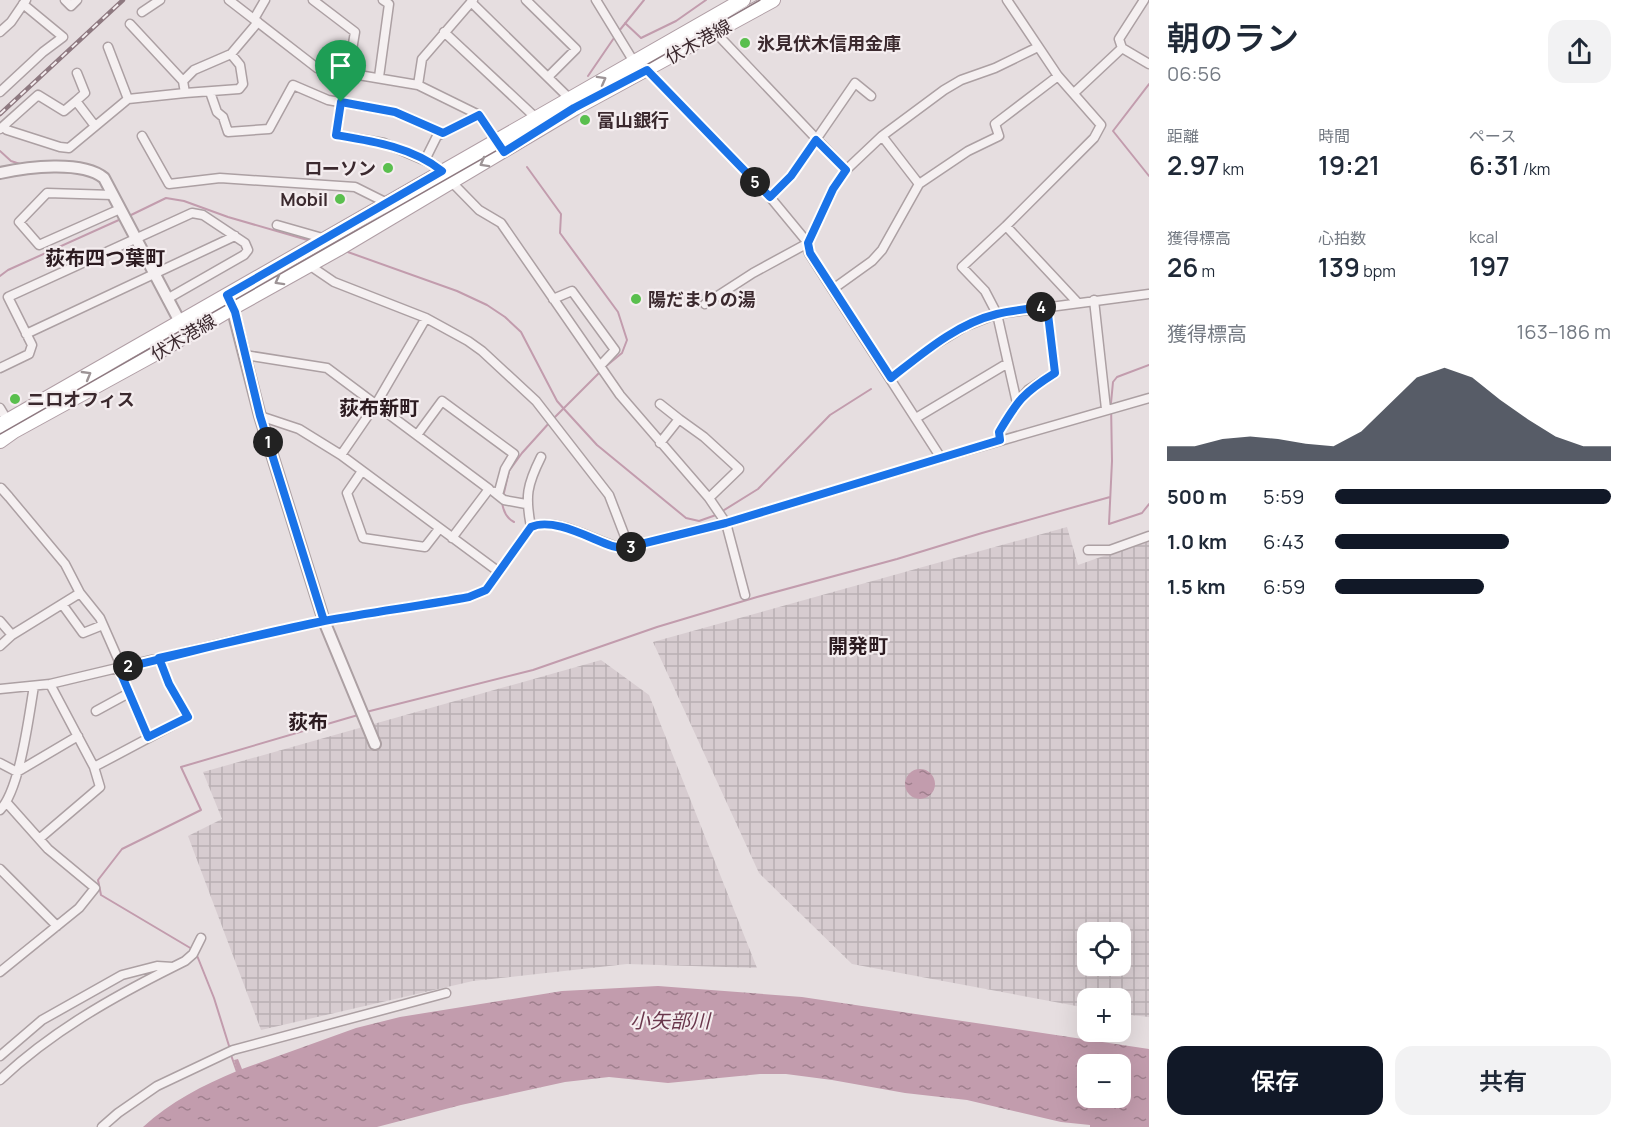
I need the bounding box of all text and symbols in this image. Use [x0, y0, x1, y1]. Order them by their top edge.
street label: 伏木港線 [661, 13, 735, 69]
text: 朝のラン [1167, 15, 1299, 60]
button: share [1548, 20, 1611, 83]
place label: 氷見伏木信用金庫 [757, 31, 901, 55]
marker: 氷見伏木信用金庫 [738, 36, 752, 50]
pin [315, 40, 366, 102]
icon: arrive [324, 49, 357, 82]
text: 06:56 [1167, 60, 1222, 87]
one-way arrow [596, 76, 607, 87]
place label: 富山銀行 [597, 108, 669, 132]
marker: 富山銀行 [578, 113, 592, 127]
text: 距離 [1167, 125, 1199, 147]
text: 時間 [1318, 125, 1350, 147]
text: ペース [1469, 125, 1516, 147]
text: 2.97 [1167, 147, 1219, 183]
text: 19:21 [1318, 147, 1380, 183]
text: 6:31 [1469, 147, 1520, 183]
place label: ローソン [304, 156, 376, 180]
one-way arrow [480, 156, 491, 167]
text: km [1219, 158, 1244, 180]
text: /km [1520, 158, 1550, 180]
marker: ローソン [381, 161, 395, 175]
pin: 5 [740, 167, 770, 197]
text: 5 [750, 171, 760, 193]
place label: Mobil [280, 187, 328, 211]
marker: Mobil [333, 192, 347, 206]
text: kcal [1469, 226, 1498, 248]
text: 獲得標高 [1167, 227, 1231, 249]
text: 心拍数 [1318, 227, 1366, 249]
district label: 荻布四つ葉町 [45, 244, 165, 271]
text: 197 [1469, 248, 1510, 284]
text: 26 [1167, 249, 1198, 285]
text: 139 [1318, 249, 1360, 285]
text: m [1198, 260, 1215, 282]
text: bpm [1360, 260, 1396, 282]
one-way arrow [275, 274, 285, 286]
place label: 陽だまりの湯 [648, 287, 756, 311]
marker: 陽だまりの湯 [629, 292, 643, 306]
pin: 4 [1026, 292, 1056, 322]
text: 4 [1036, 296, 1046, 318]
street label: 伏木港線 [146, 308, 220, 366]
text: 163–186 m [1517, 318, 1611, 345]
text: 獲得標高 [1167, 320, 1247, 347]
one-way arrow [81, 371, 91, 382]
place label: ニロオフィス [27, 387, 135, 411]
marker: ニロオフィス [8, 392, 22, 406]
district label: 荻布新町 [339, 394, 419, 421]
pin: 1 [253, 427, 283, 457]
text: 1 [264, 431, 272, 453]
text: 500 m [1167, 483, 1227, 510]
text: 5:59 [1263, 483, 1305, 510]
text: 1.0 km [1167, 528, 1227, 555]
text: 6:43 [1263, 528, 1304, 555]
pin: 3 [616, 532, 646, 562]
text: 3 [626, 536, 636, 558]
text: 1.5 km [1167, 573, 1226, 600]
text: 6:59 [1263, 573, 1305, 600]
district label: 開発町 [828, 632, 888, 659]
pin: 2 [113, 651, 143, 681]
text: 2 [123, 655, 133, 677]
district label: 荻布 [288, 708, 328, 735]
map controls [1077, 922, 1131, 1108]
button: locate [1077, 922, 1131, 976]
button: + [1077, 988, 1131, 1042]
water label: 小矢部川 [630, 1007, 712, 1034]
button: 保存 [1167, 1046, 1383, 1115]
button: 共有 [1395, 1046, 1611, 1115]
button: − [1077, 1054, 1131, 1108]

